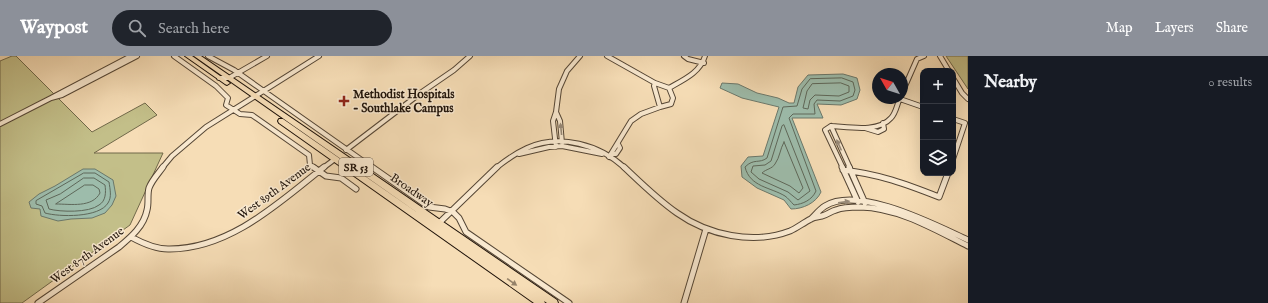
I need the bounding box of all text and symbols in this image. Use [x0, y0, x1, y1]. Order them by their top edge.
search box [112, 10, 392, 46]
text: Waypost [20, 16, 88, 40]
icon: search [126, 17, 148, 39]
text: Search here [158, 19, 230, 38]
text: Map [1106, 19, 1133, 37]
text: Layers [1155, 19, 1194, 37]
text: Share [1216, 19, 1248, 37]
north arrow [872, 68, 908, 104]
map controls [920, 68, 956, 176]
button: + [920, 68, 956, 104]
text: Nearby [984, 72, 1037, 93]
text: 0 results [1208, 74, 1252, 91]
place label: Methodist Hospitals - Southlake Campus [353, 87, 455, 117]
marker: Methodist Hospitals - Southlake Campus [338, 95, 350, 107]
button: − [920, 104, 956, 140]
one-way arrow [558, 123, 564, 135]
one-way arrow [836, 139, 842, 151]
button: layers [920, 140, 956, 176]
road number: SR 53 [339, 158, 373, 176]
street label: West 89th Avenue [235, 159, 314, 223]
street label: Broadway [387, 170, 436, 211]
one-way arrow [837, 199, 850, 205]
street label: West 87th Avenue [48, 223, 127, 287]
one-way arrow [507, 278, 517, 286]

